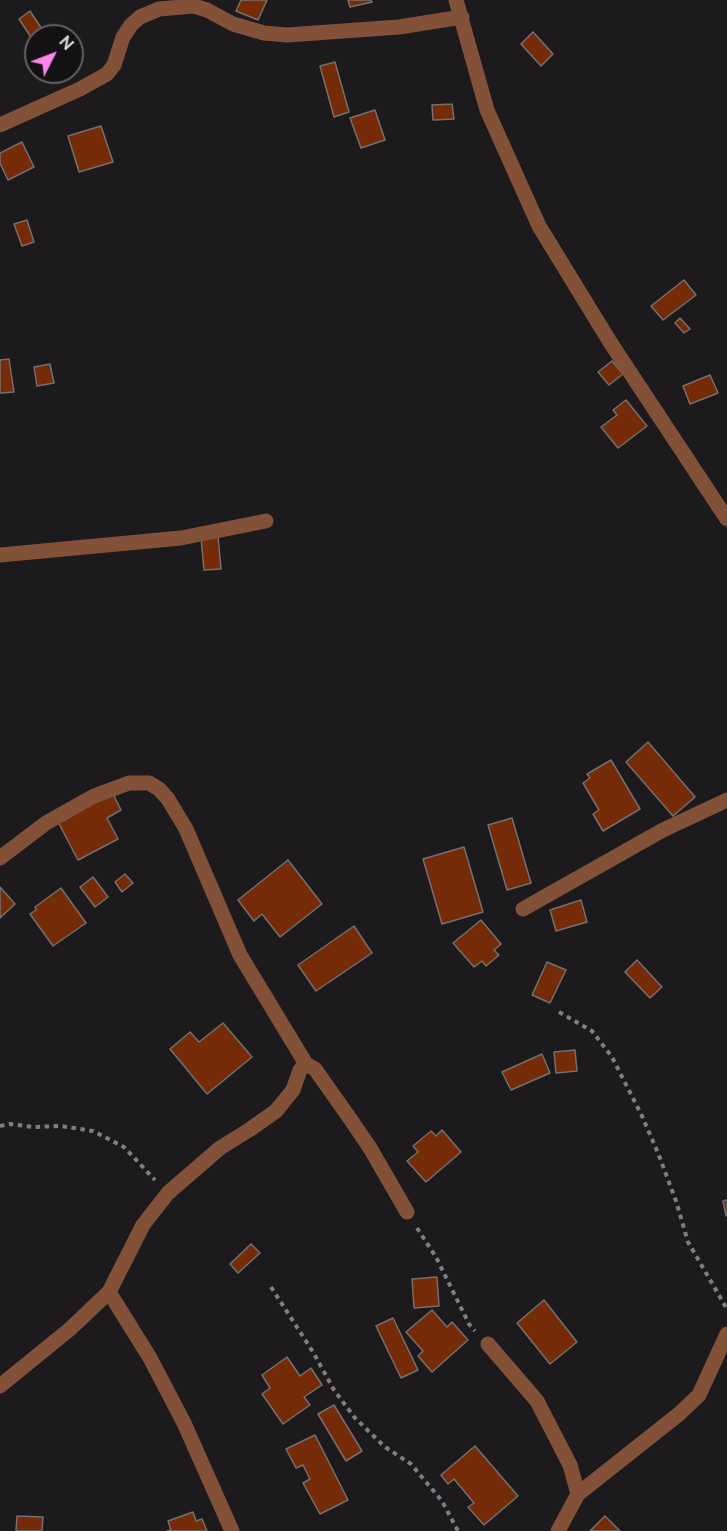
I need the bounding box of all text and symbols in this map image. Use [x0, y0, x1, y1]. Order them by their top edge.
north arrow [24, 24, 84, 84]
text: N [55, 32, 77, 54]

